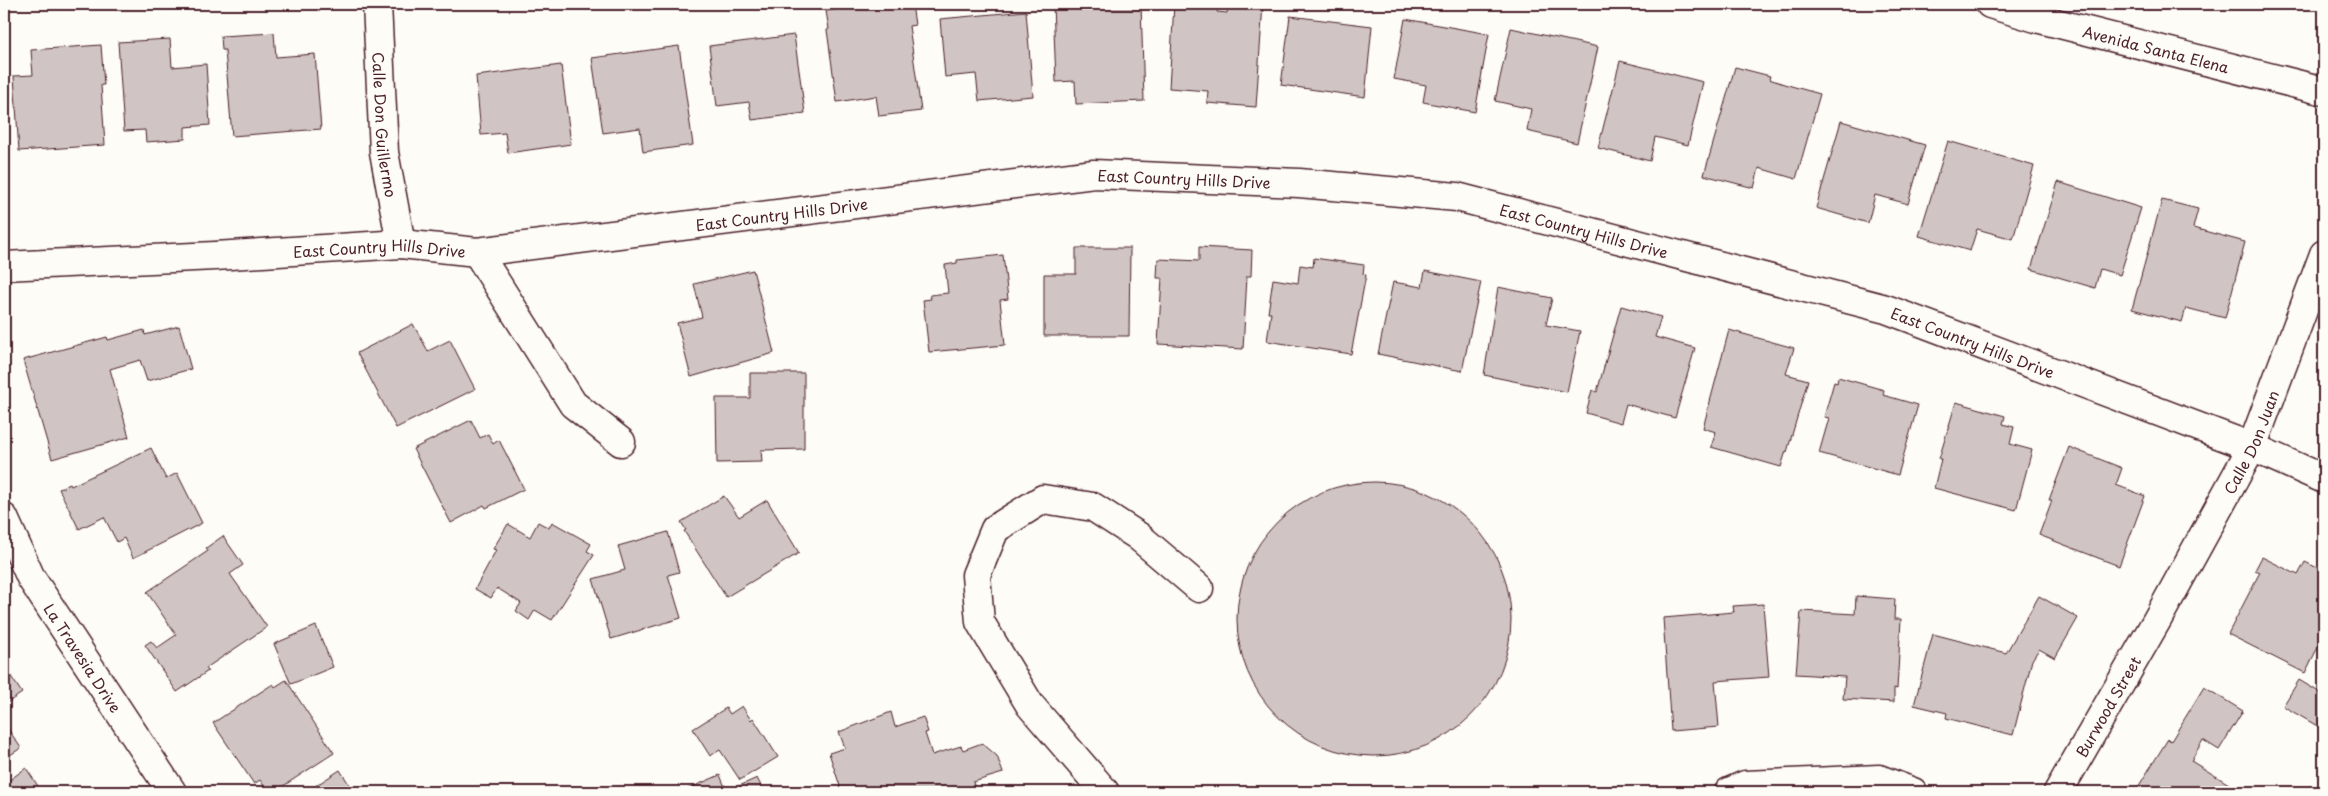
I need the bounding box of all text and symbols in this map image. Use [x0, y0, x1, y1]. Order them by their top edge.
street label: Avenida Santa Elena [2081, 19, 2232, 78]
street label: Calle Don Guillermo [368, 51, 404, 199]
street label: East Country Hills Drive [1097, 163, 1271, 193]
street label: East Country Hills Drive [694, 191, 869, 236]
street label: East Country Hills Drive [1497, 197, 1671, 263]
street label: East Country Hills Drive [292, 232, 467, 262]
street label: East Country Hills Drive [1888, 300, 2058, 383]
street label: Calle Don Juan [2217, 387, 2284, 498]
street label: La Travesia Drive [39, 598, 128, 717]
street label: Burwood Street [2069, 651, 2146, 761]

